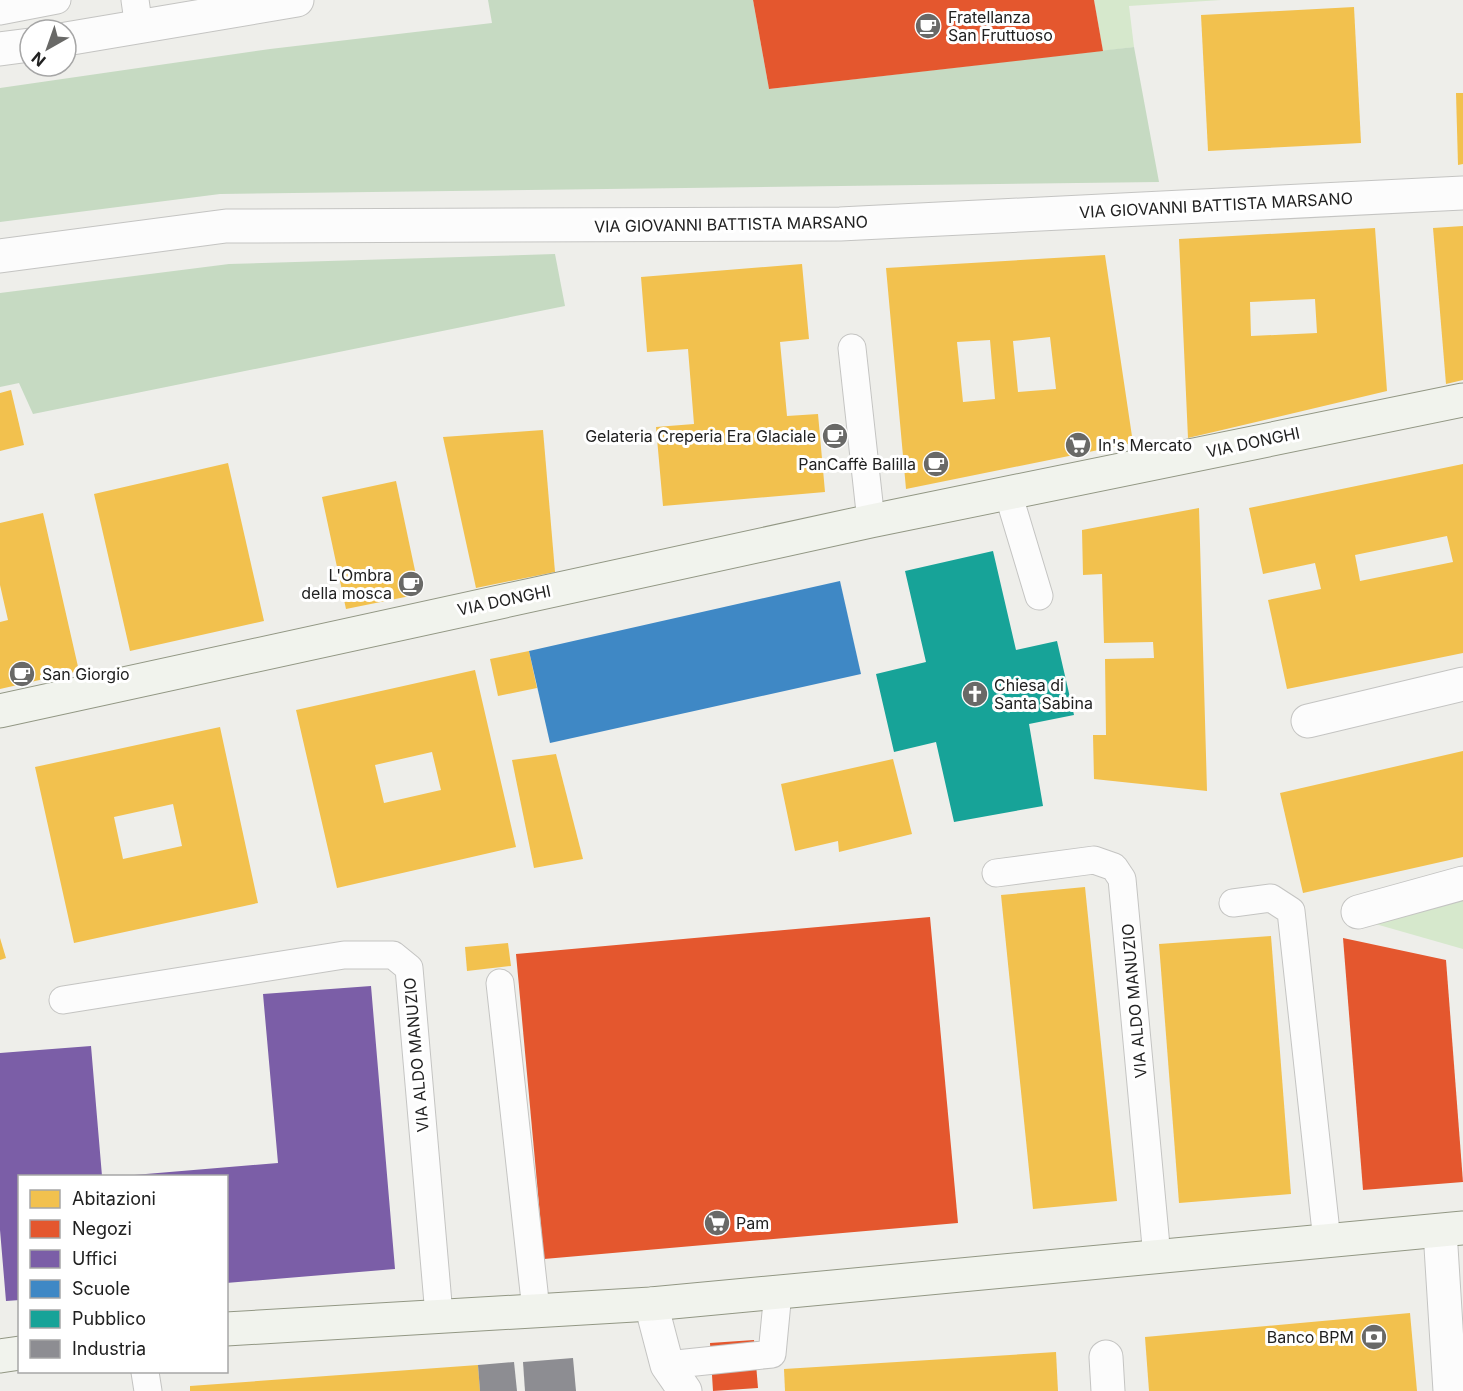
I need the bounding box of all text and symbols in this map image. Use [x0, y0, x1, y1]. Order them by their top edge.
place label: Fratellanza San Fruttuoso [948, 7, 1053, 45]
cafe icon: Fratellanza San Fruttuoso [913, 11, 943, 41]
north arrow [18, 18, 78, 78]
text: N [27, 48, 49, 71]
street label: VIA GIOVANNI BATTISTA MARSANO [1079, 188, 1353, 222]
street label: VIA GIOVANNI BATTISTA MARSANO [594, 212, 868, 236]
cafe icon: Gelateria Creperia Era Glaciale [820, 421, 850, 451]
street label: VIA DONGHI [1205, 422, 1301, 462]
place label: Gelateria Creperia Era Glaciale [585, 426, 816, 446]
supermarket icon: In's Mercato [1063, 430, 1093, 460]
place label: In's Mercato [1098, 435, 1192, 455]
cafe icon: PanCaffè Balilla [921, 449, 951, 479]
place label: PanCaffè Balilla [798, 454, 916, 474]
place label: L'Ombra della mosca [301, 565, 392, 603]
cafe icon: L'Ombra della mosca [396, 569, 426, 599]
street label: VIA DONGHI [456, 580, 552, 620]
cafe icon: San Giorgio [7, 659, 37, 689]
place label: San Giorgio [42, 664, 130, 684]
place label: Chiesa di Santa Sabina [994, 675, 1093, 713]
church icon: Chiesa di Santa Sabina [960, 679, 990, 709]
street label: VIA ALDO MANUZIO [1117, 923, 1151, 1079]
street label: VIA ALDO MANUZIO [399, 977, 433, 1133]
legend [18, 1175, 228, 1373]
text: Abitazioni [72, 1188, 156, 1209]
supermarket icon: Pam [702, 1208, 732, 1238]
place label: Pam [736, 1213, 769, 1233]
text: Negozi [72, 1218, 132, 1239]
text: Uffici [72, 1248, 117, 1269]
text: Scuole [72, 1278, 130, 1299]
text: Pubblico [72, 1308, 146, 1329]
bank icon: Banco BPM [1359, 1322, 1389, 1352]
place label: Banco BPM [1267, 1327, 1354, 1347]
text: Industria [72, 1338, 146, 1359]

